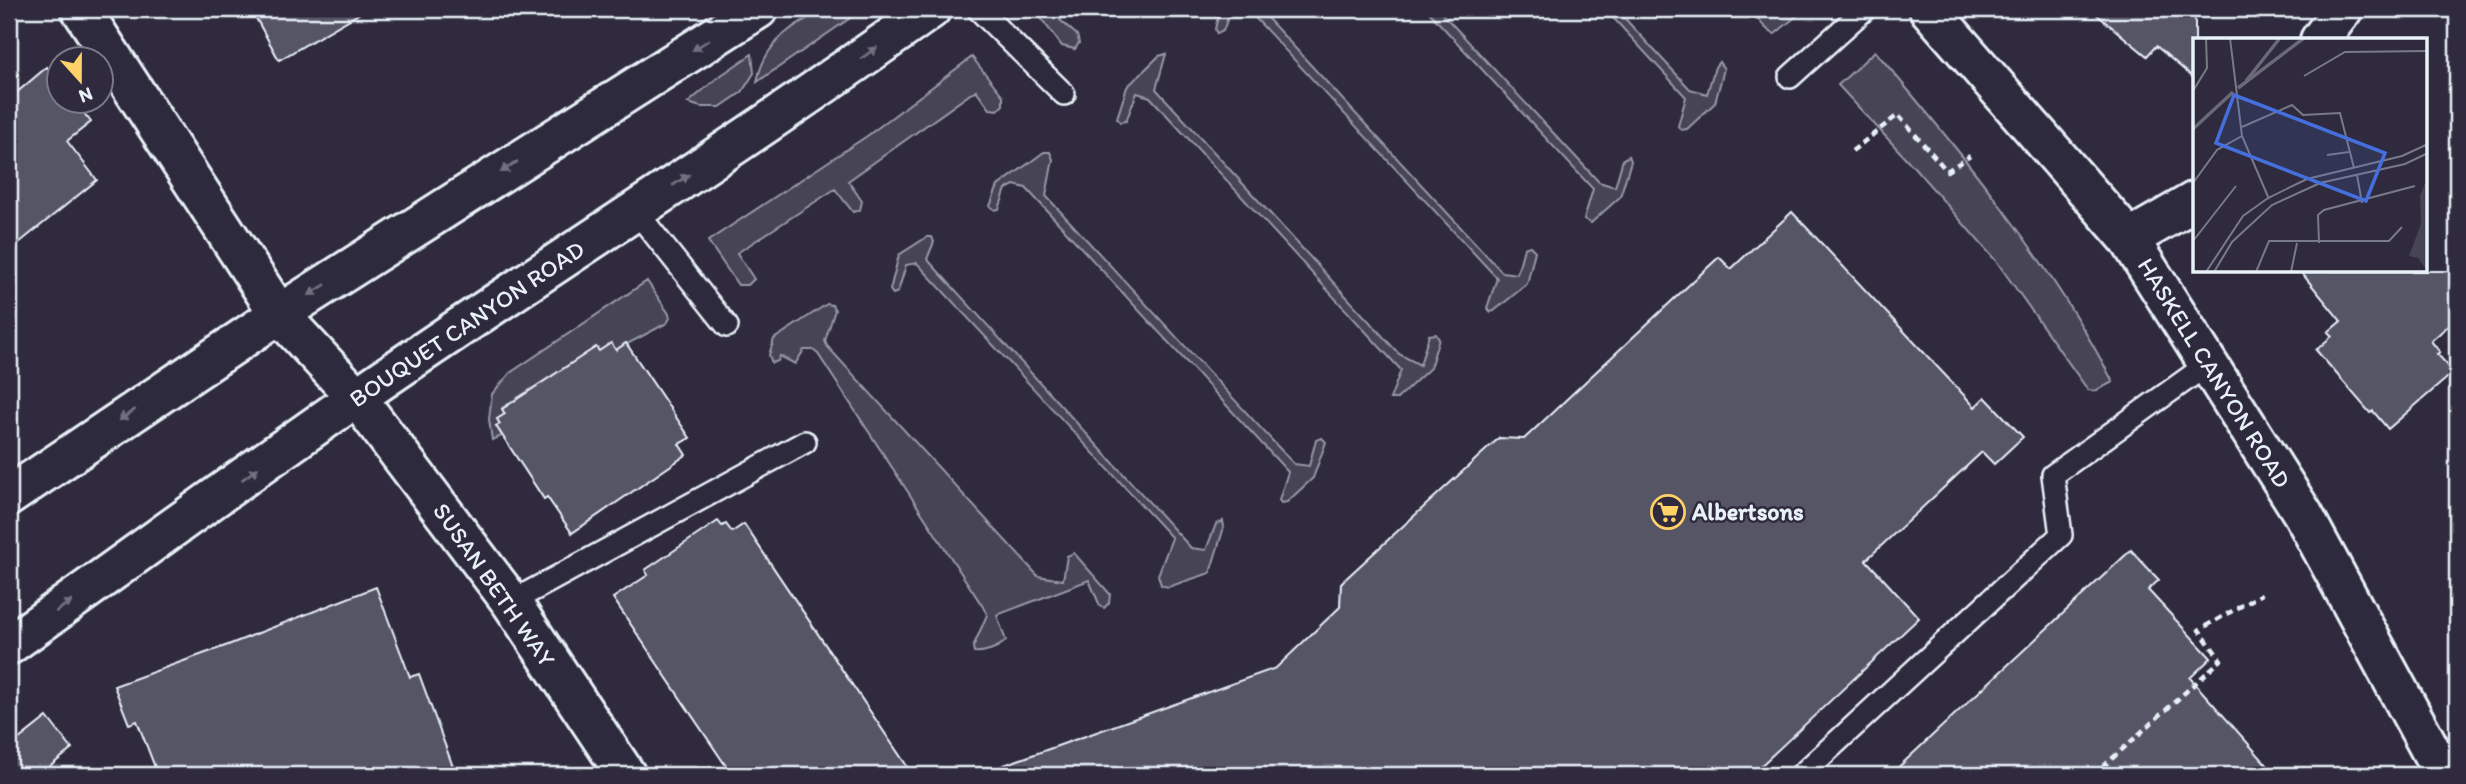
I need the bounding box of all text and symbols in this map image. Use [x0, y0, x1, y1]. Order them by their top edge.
inset map [2193, 38, 2428, 273]
one-way arrow [691, 39, 710, 52]
north arrow [46, 46, 116, 116]
one-way arrow [860, 46, 878, 60]
text: N [76, 82, 96, 108]
one-way arrow [499, 161, 518, 174]
one-way arrow [671, 174, 690, 187]
street label: BOUQUET CANYON ROAD [344, 234, 590, 413]
street label: HASKELL CANYON ROAD [2132, 252, 2297, 493]
one-way arrow [307, 283, 326, 296]
one-way arrow [118, 408, 136, 422]
one-way arrow [241, 467, 259, 481]
supermarket icon: Albertsons [1649, 493, 1687, 531]
street label: SUSAN BETH WAY [427, 497, 562, 673]
place label: Albertsons [1691, 497, 1804, 526]
one-way arrow [55, 599, 73, 613]

